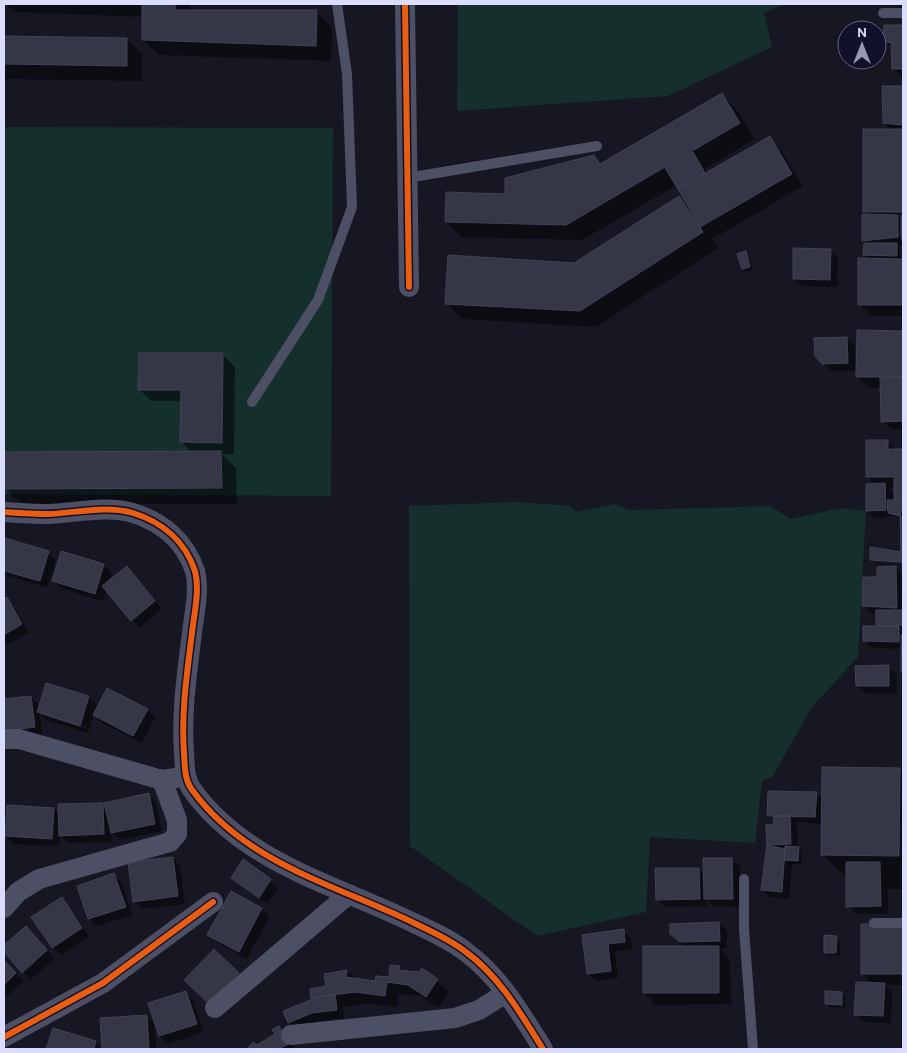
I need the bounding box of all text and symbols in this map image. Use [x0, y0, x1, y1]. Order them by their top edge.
north arrow [837, 20, 887, 70]
text: N [857, 25, 867, 42]

